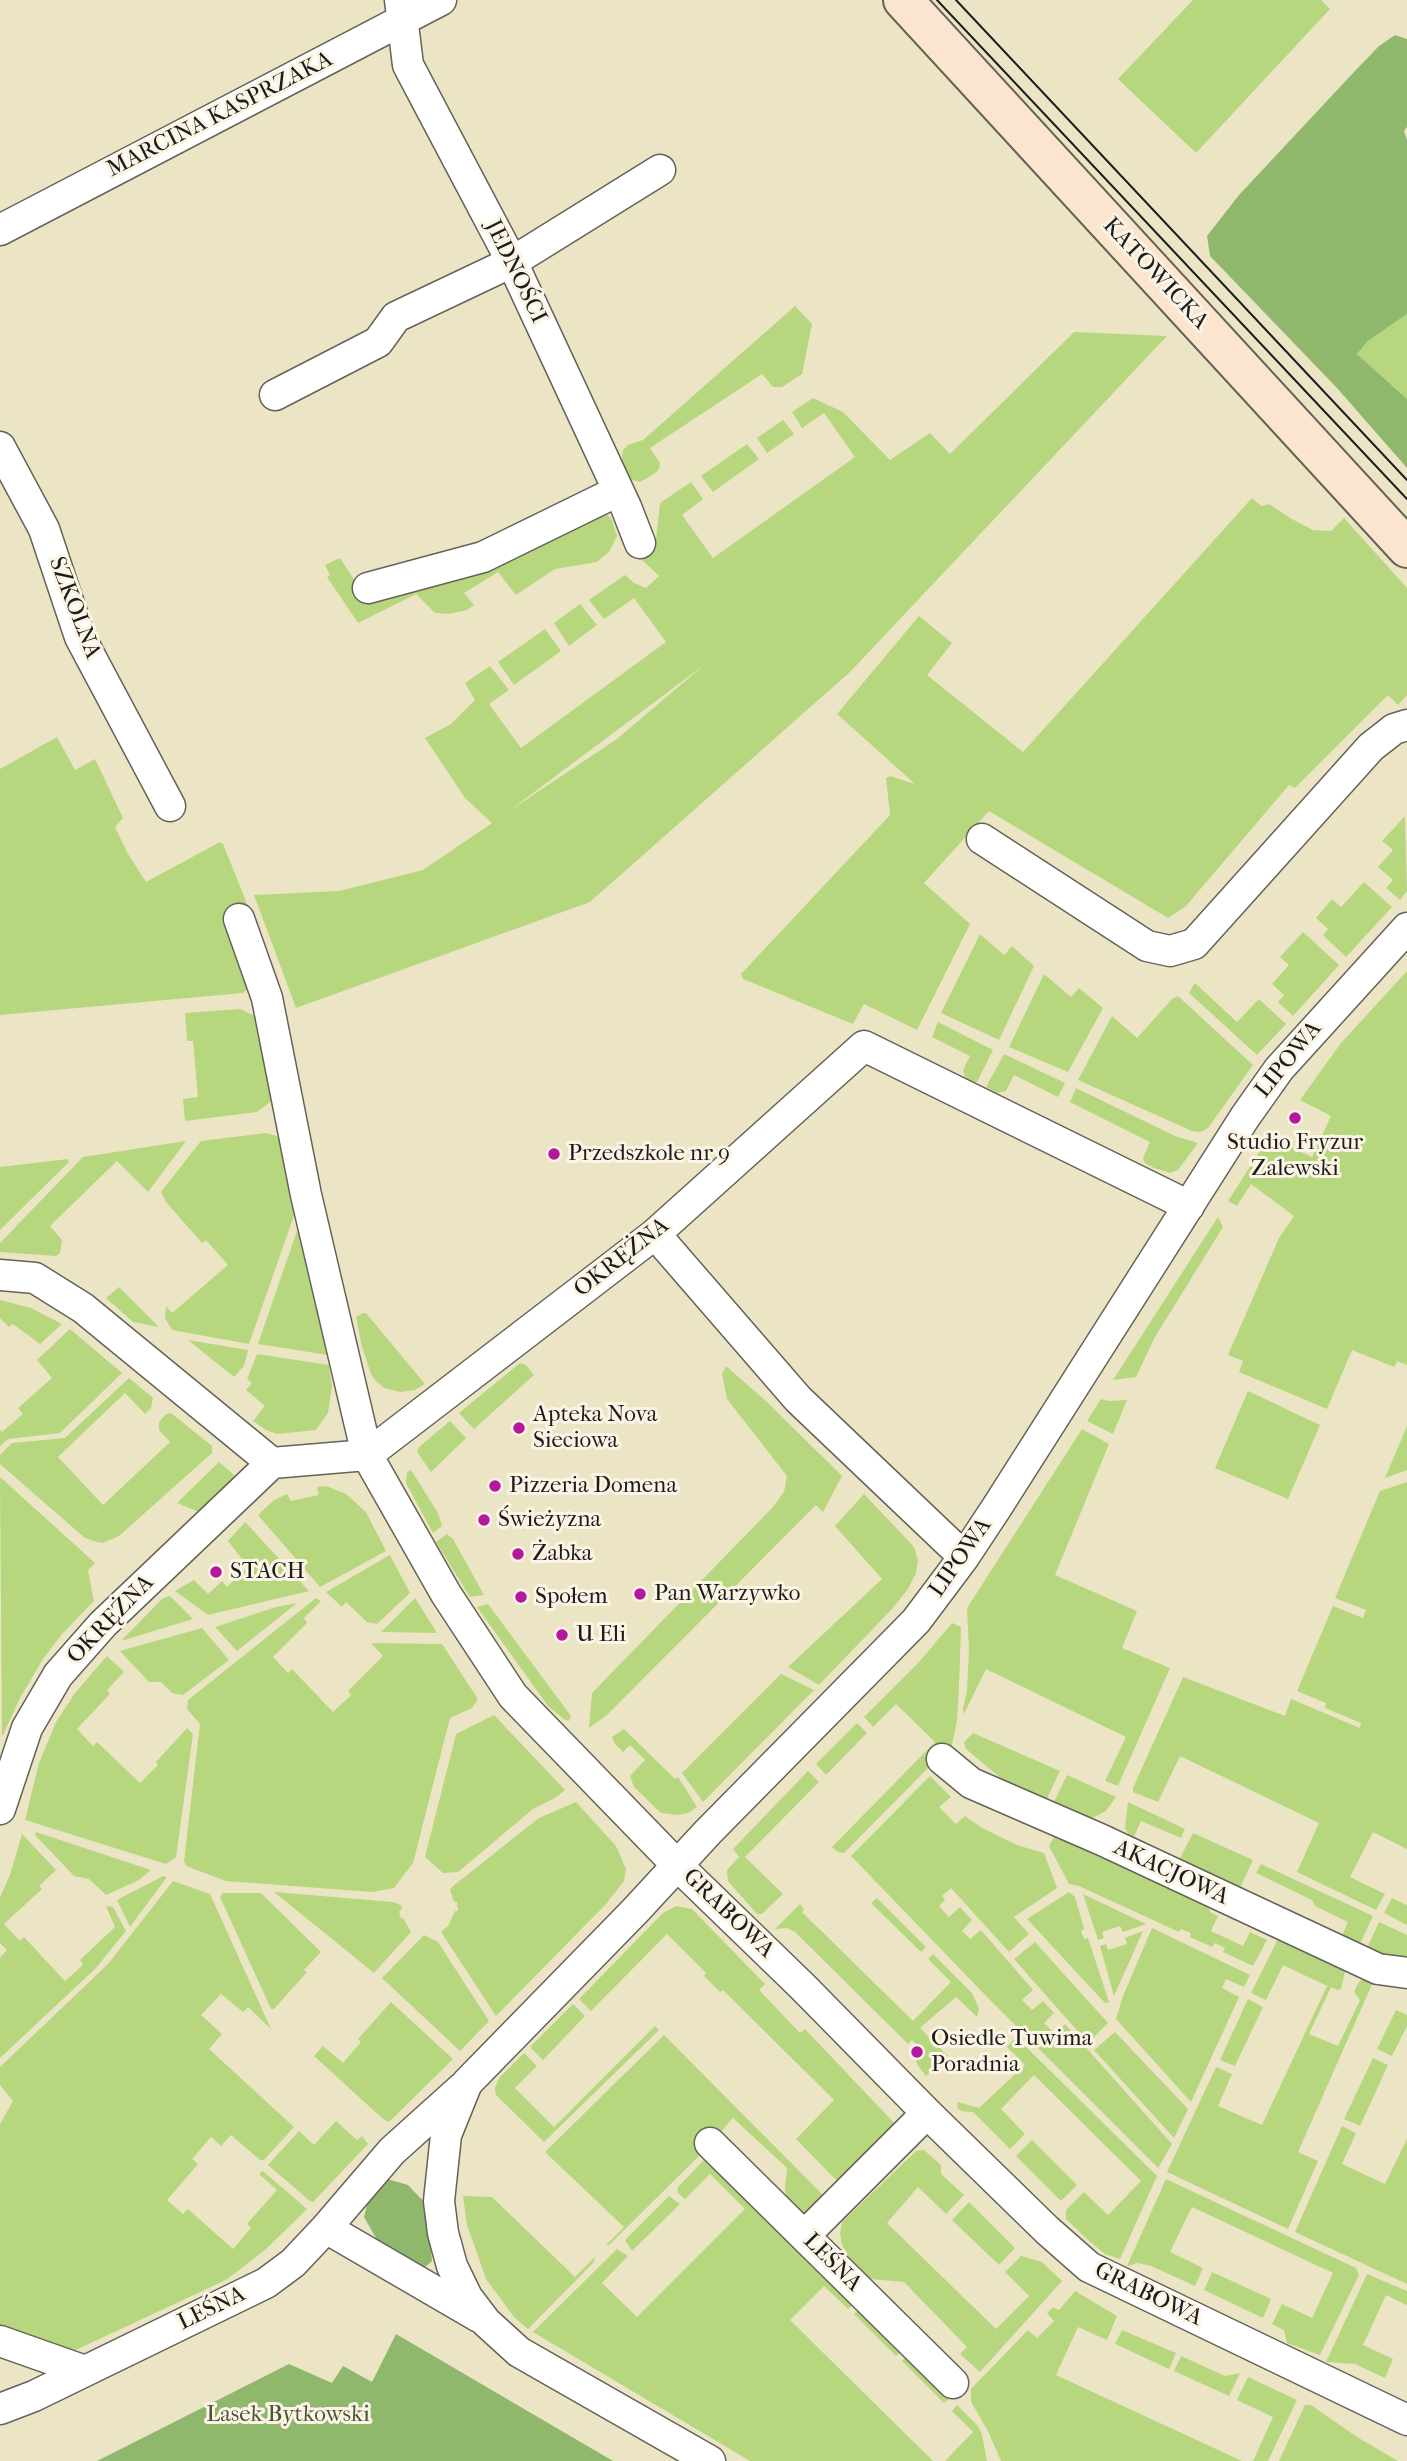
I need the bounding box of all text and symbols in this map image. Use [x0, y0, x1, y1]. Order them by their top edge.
street label: MARCINA KASPRZAKA [103, 46, 337, 184]
street label: KATOWICKA [1096, 212, 1214, 336]
street label: JEDNOŚCI [478, 216, 552, 328]
street label: SZKOLNA [42, 553, 106, 663]
street label: LIPOWA [1250, 1016, 1328, 1104]
marker: Studio Fryzur Zalewski [1287, 1110, 1303, 1126]
place label: Studio Fryzur Zalewski [1227, 1129, 1363, 1183]
place label: Przedszkole nr 9 [568, 1140, 730, 1168]
marker: Przedszkole nr 9 [546, 1146, 562, 1162]
street label: OKRĘŻNA [569, 1212, 675, 1304]
place label: Apteka Nova Sieciowa [533, 1401, 657, 1455]
marker: Apteka Nova Sieciowa [511, 1420, 527, 1436]
place label: Pizzeria Domena [509, 1472, 677, 1500]
marker: Pizzeria Domena [487, 1478, 503, 1494]
place label: Świeżyzna [498, 1506, 601, 1534]
marker: Świeżyzna [476, 1512, 492, 1528]
street label: LIPOWA [924, 1513, 998, 1603]
place label: Żabka [532, 1540, 592, 1568]
marker: Żabka [510, 1546, 526, 1562]
place label: STACH [230, 1558, 305, 1586]
marker: STACH [208, 1564, 224, 1580]
street label: OKRĘŻNA [62, 1570, 160, 1670]
place label: Pan Warzywko [654, 1580, 800, 1608]
place label: Społem [535, 1583, 608, 1611]
marker: Pan Warzywko [632, 1586, 648, 1602]
marker: Społem [513, 1589, 529, 1605]
place label: U Eli [576, 1621, 626, 1649]
marker: U Eli [554, 1627, 570, 1643]
street label: AKACJOWA [1109, 1834, 1233, 1912]
street label: GRABOWA [677, 1864, 779, 1964]
place label: Osiedle Tuwima Poradnia [931, 2025, 1092, 2079]
marker: Osiedle Tuwima Poradnia [909, 2044, 925, 2060]
street label: LEŚNA [797, 2228, 867, 2298]
street label: GRABOWA [1090, 2257, 1206, 2333]
street label: LEŚNA [174, 2281, 250, 2337]
park label: Lasek Bytkowski [206, 2401, 370, 2429]

